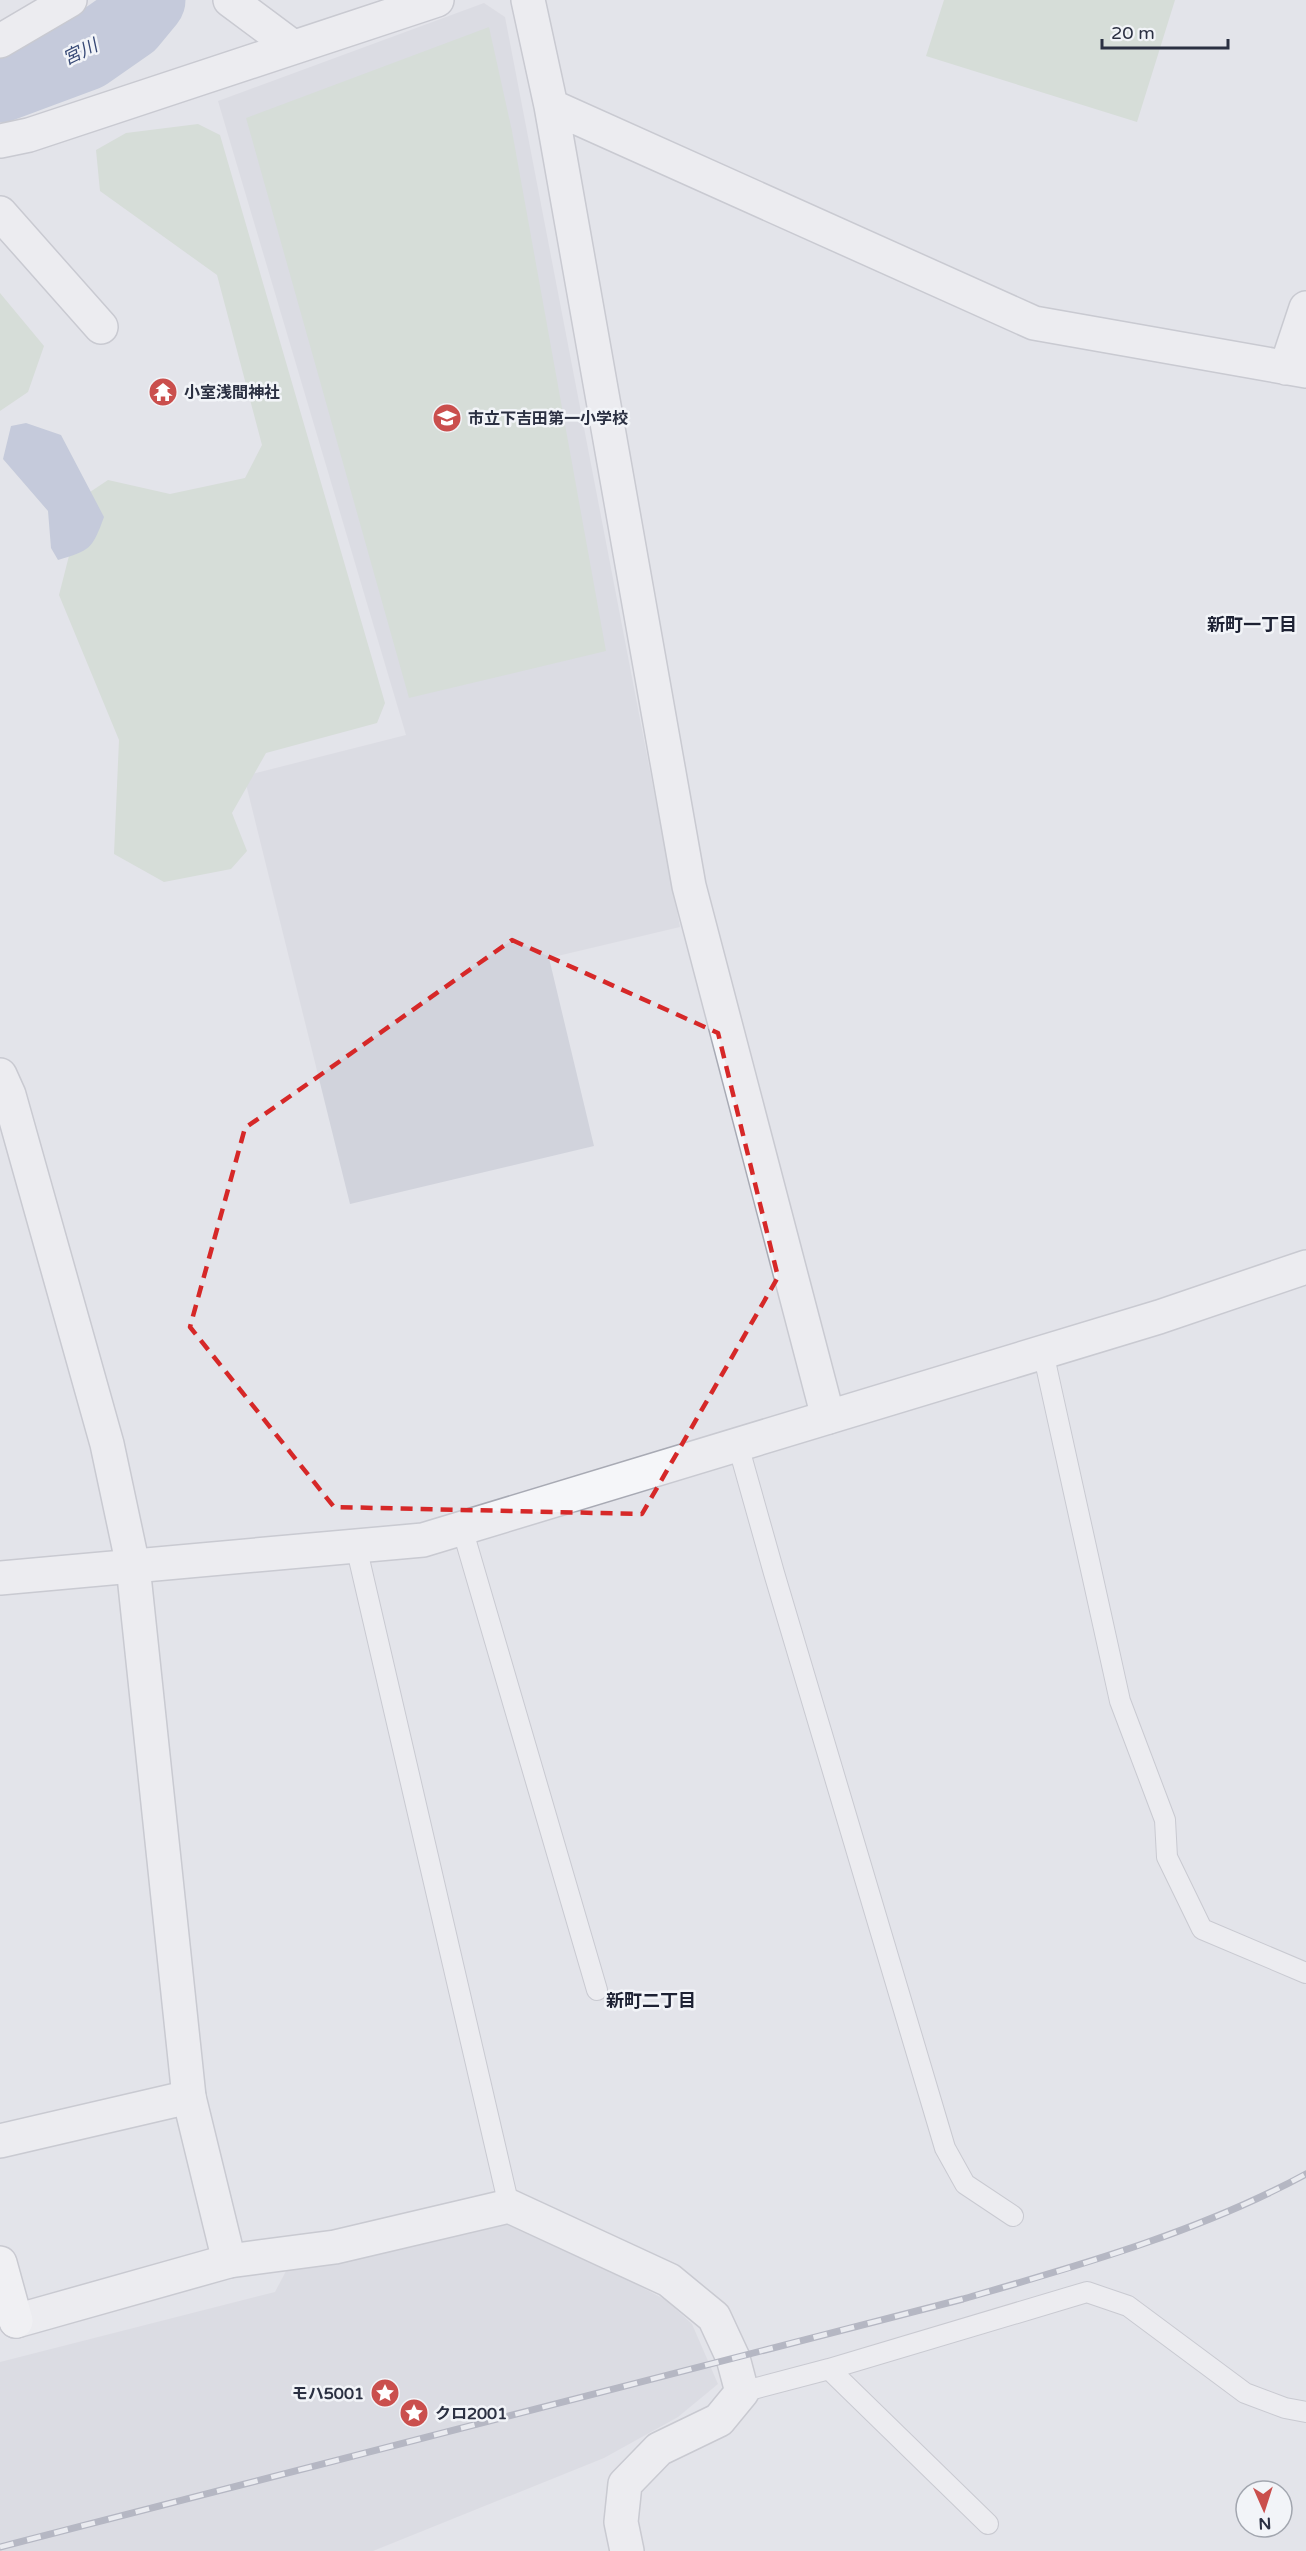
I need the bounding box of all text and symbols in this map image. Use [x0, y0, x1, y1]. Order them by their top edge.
scale bar [1102, 12, 1228, 50]
text: 20 m [1111, 22, 1155, 44]
water label: 宮川 [59, 33, 103, 70]
temple icon: 小室浅間神社 [147, 376, 179, 408]
place label: 小室浅間神社 [184, 383, 280, 403]
school or university icon: 市立下吉田第一小学校 [431, 402, 463, 434]
place label: 市立下吉田第一小学校 [468, 409, 628, 429]
district label: 新町一丁目 [1207, 614, 1297, 636]
district label: 新町二丁目 [606, 1990, 696, 2012]
place icon: モハ5001 [369, 2377, 401, 2409]
place label: モハ5001 [292, 2384, 364, 2404]
place icon: クロ2001 [398, 2397, 430, 2429]
place label: クロ2001 [435, 2404, 507, 2424]
north arrow [1234, 2479, 1294, 2539]
text: N [1258, 2513, 1272, 2533]

